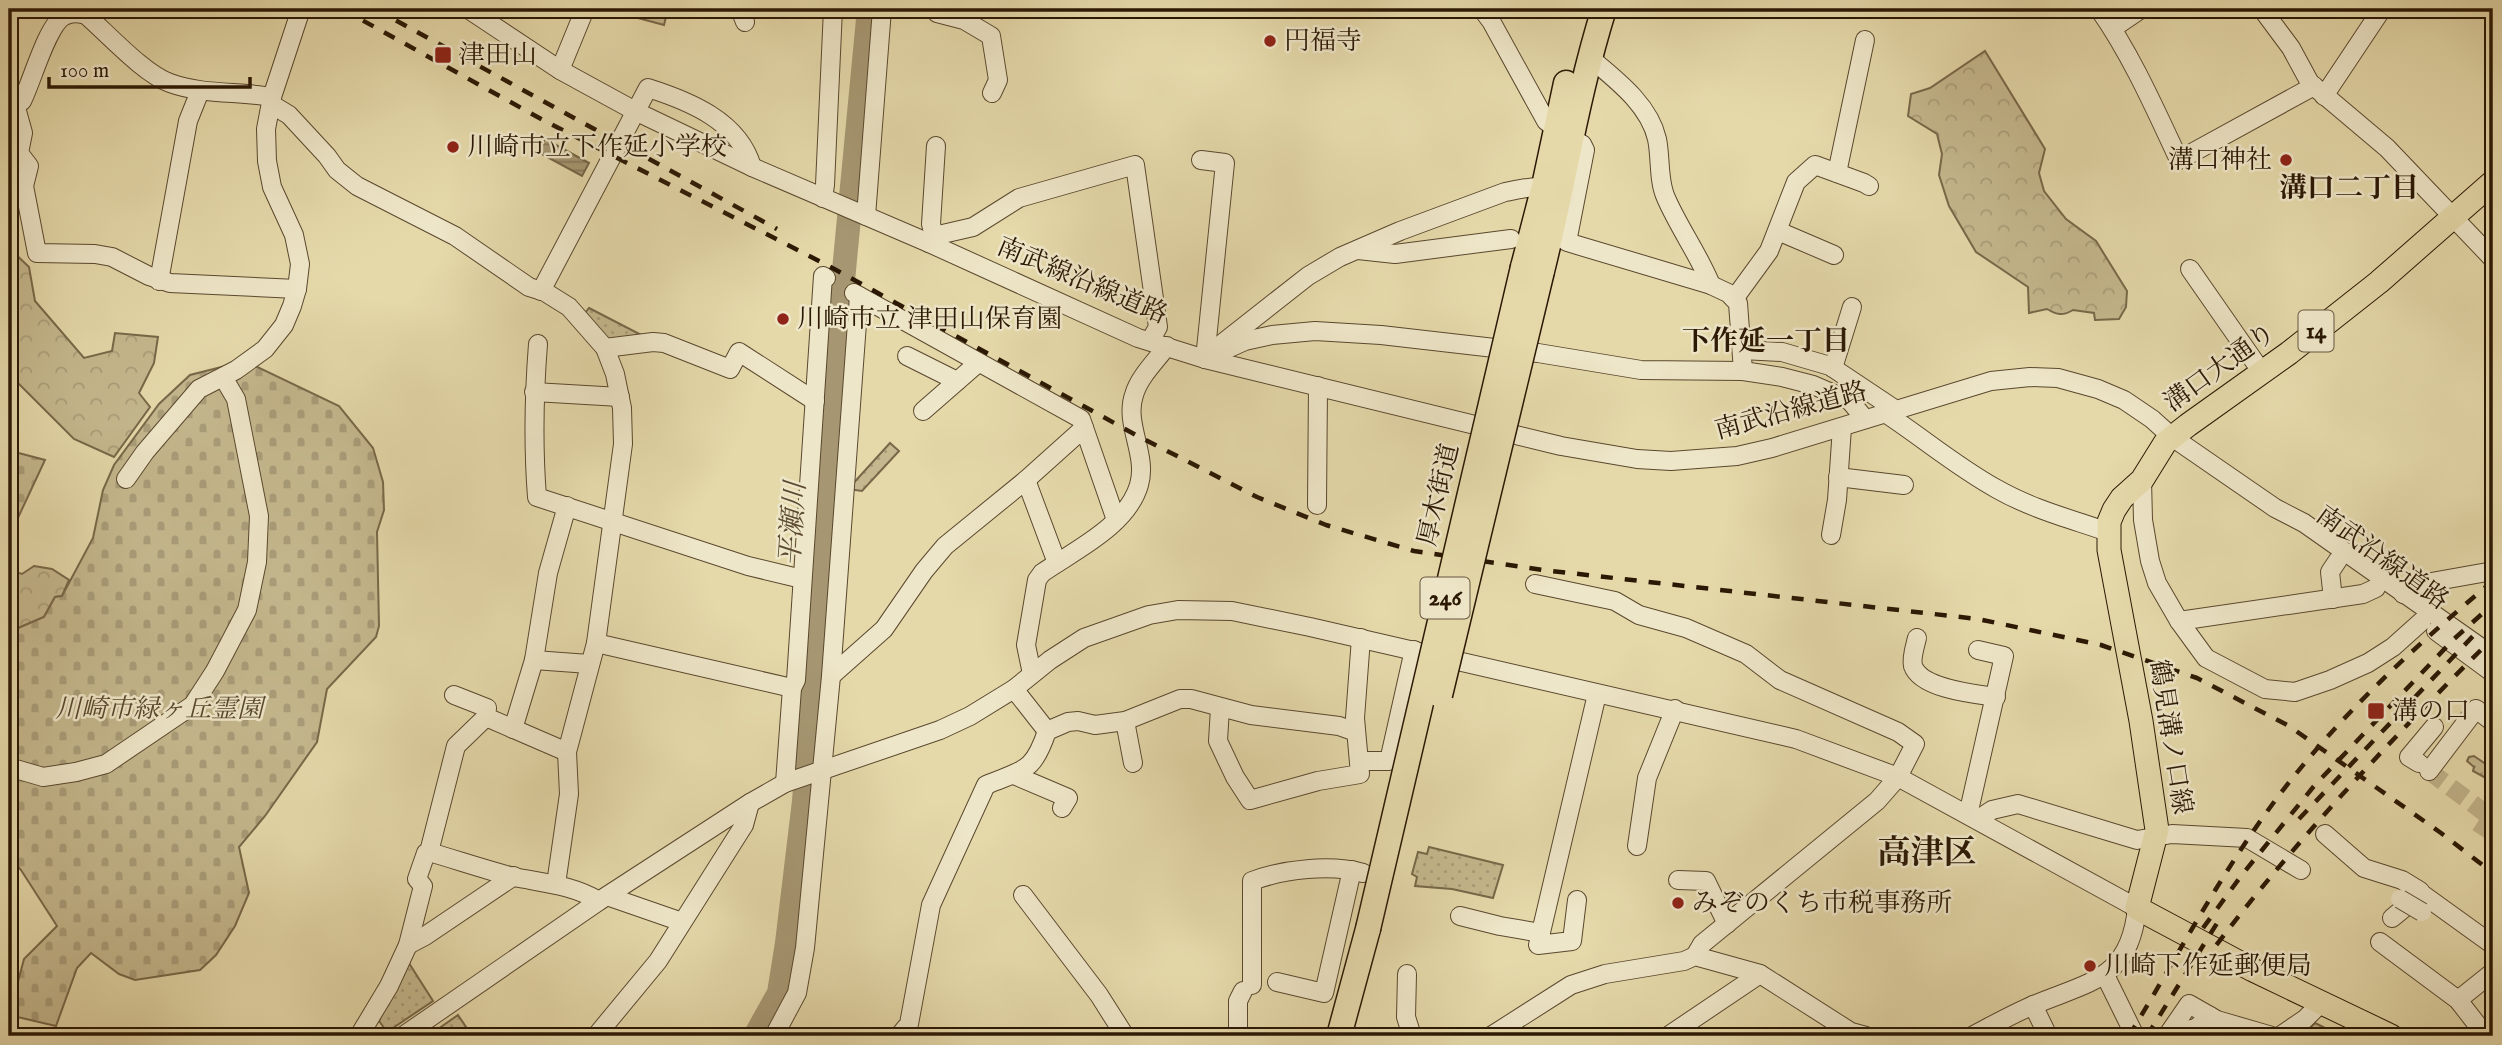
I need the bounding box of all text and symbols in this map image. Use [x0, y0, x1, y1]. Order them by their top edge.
place label: 円福寺 [1284, 25, 1362, 58]
marker: 円福寺 [1262, 33, 1278, 49]
place label: 津田山 [459, 39, 537, 72]
marker: 津田山 [433, 45, 453, 65]
scale bar [49, 46, 250, 90]
text: 100 m [60, 58, 109, 85]
place label: 川崎市立下作延小学校 [467, 131, 727, 164]
marker: 川崎市立下作延小学校 [445, 139, 461, 155]
place label: 溝口神社 [2168, 144, 2272, 177]
marker: 溝口神社 [2278, 152, 2294, 168]
district label: 溝口二丁目 [2279, 172, 2419, 207]
street label: 南武線沿線道路 [992, 230, 1172, 332]
place label: 川崎市立 津田山保育園 [797, 303, 1063, 336]
road number: 14 [2298, 310, 2334, 352]
marker: 川崎市立 津田山保育園 [775, 311, 791, 327]
street label: 溝口大通り [2158, 316, 2282, 420]
district label: 下作延一丁目 [1682, 325, 1850, 360]
street label: 南武沿線道路 [1711, 375, 1871, 447]
street label: 厚木街道 [1411, 441, 1467, 549]
water label: 平瀬川 [774, 478, 815, 567]
street label: 南武沿線道路 [2309, 499, 2455, 617]
road number: 246 [1420, 578, 1470, 618]
street label: 鶴見溝ノ口線 [2142, 657, 2198, 817]
park label: 川崎市緑ヶ丘霊園 [55, 693, 267, 726]
place label: 溝の口 [2392, 695, 2470, 728]
marker: 溝の口 [2366, 701, 2386, 721]
district label: 高津区 [1878, 833, 1977, 875]
place label: みぞのくち市税事務所 [1692, 887, 1952, 920]
marker: みぞのくち市税事務所 [1670, 895, 1686, 911]
place label: 川崎下作延郵便局 [2104, 950, 2312, 983]
marker: 川崎下作延郵便局 [2082, 958, 2098, 974]

